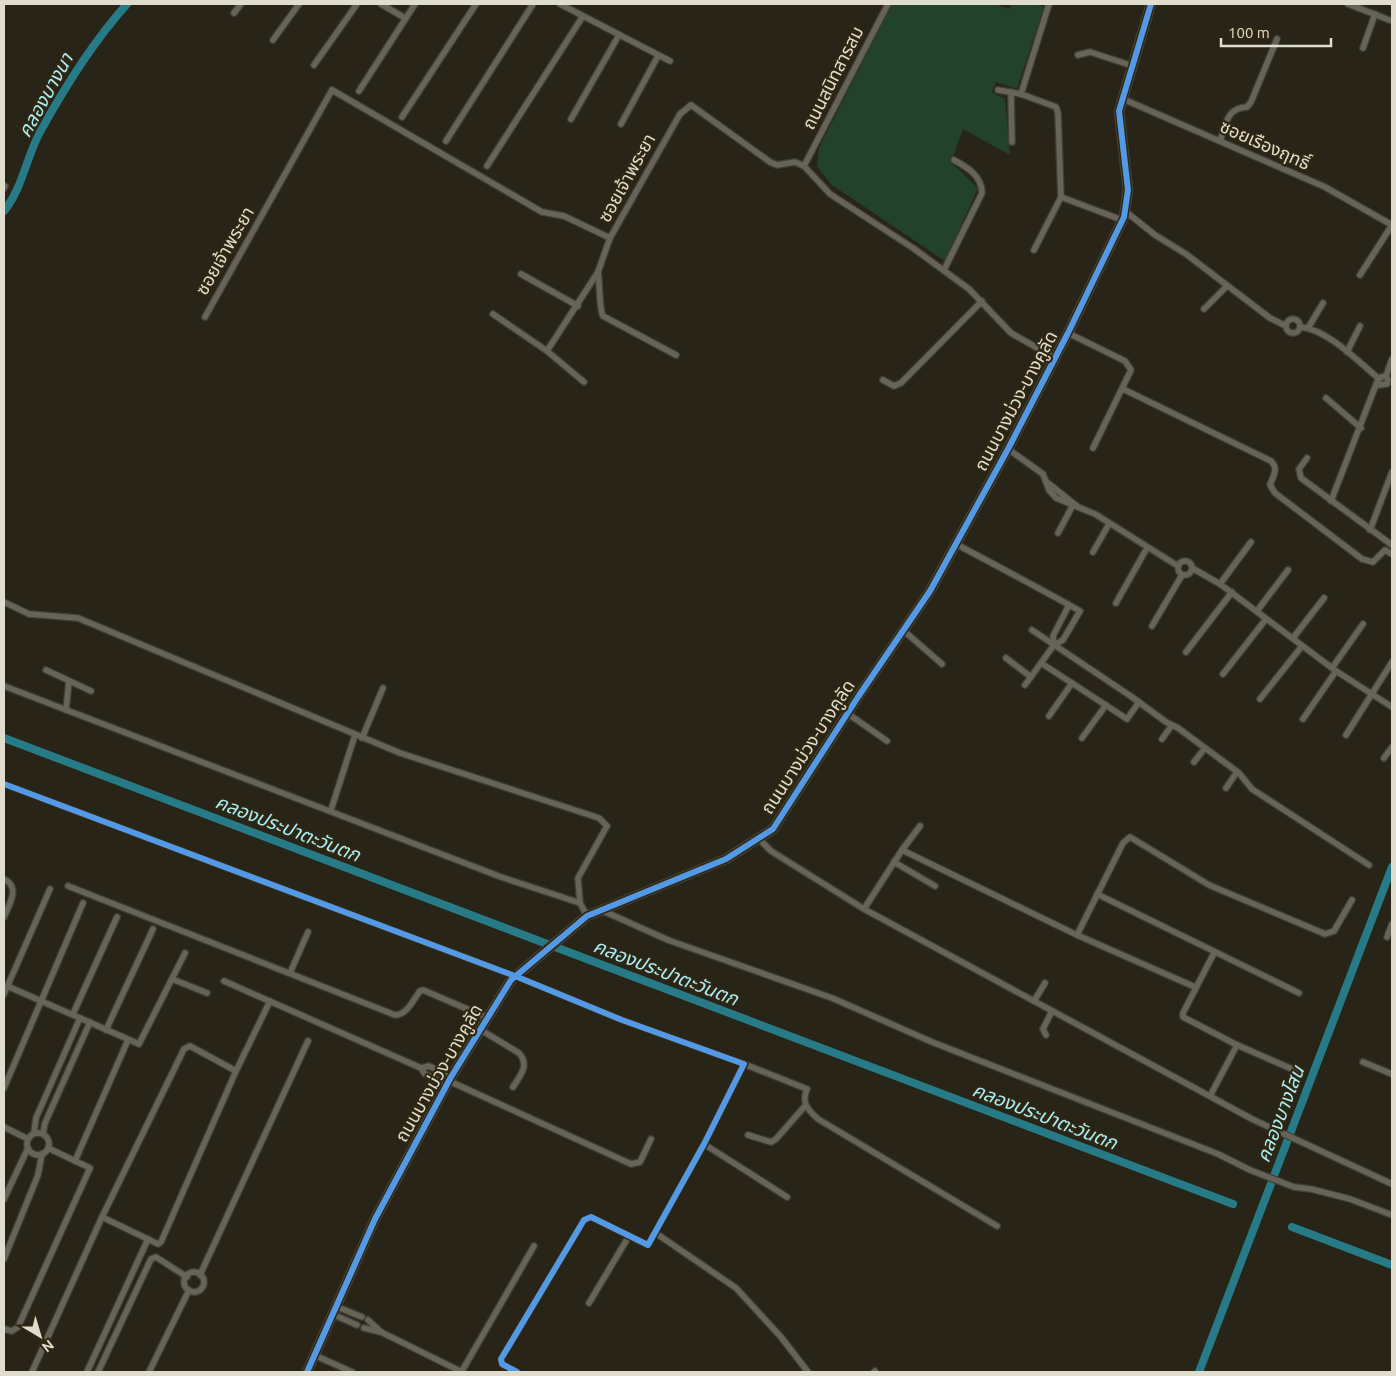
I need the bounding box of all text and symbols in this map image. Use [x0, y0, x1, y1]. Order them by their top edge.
scale bar [1221, 15, 1331, 47]
street label: ถนนสนิทสารสม [798, 23, 867, 132]
text: 100 m [1228, 24, 1270, 41]
water label: คลองบางนา [13, 48, 78, 141]
street label: ซอยเรืองฤทธิ์ [1217, 115, 1314, 174]
street label: ซอยเจ้าพระยา [594, 130, 659, 225]
street label: ซอยเจ้าพระยา [191, 203, 257, 298]
street label: ถนนบางม่วง-บางคูลัด [970, 327, 1063, 475]
street label: ถนนบางม่วง-บางคูลัด [756, 676, 860, 819]
water label: คลองประปาตะวันตก [213, 790, 364, 866]
water label: คลองประปาตะวันตก [591, 934, 742, 1010]
street label: ถนนบางม่วง-บางคูลัด [391, 1000, 488, 1146]
water label: คลองบางโสน [1252, 1062, 1309, 1165]
water label: คลองประปาตะวันตก [970, 1078, 1121, 1154]
north arrow [15, 1311, 65, 1361]
text: N [39, 1337, 57, 1356]

